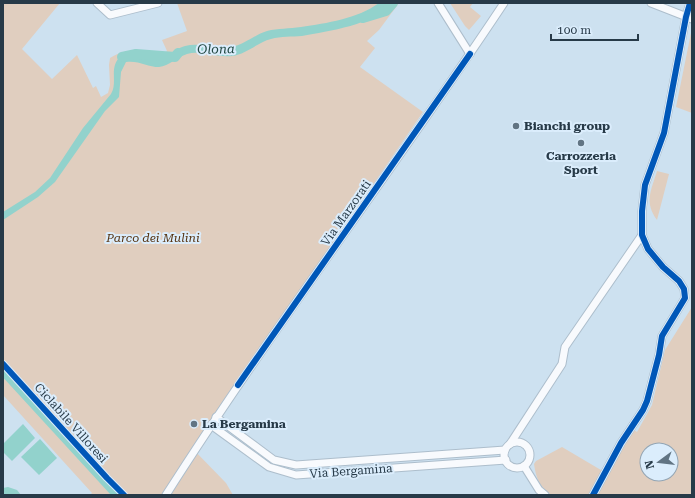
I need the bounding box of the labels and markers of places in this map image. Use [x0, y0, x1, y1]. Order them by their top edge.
place label: Bianchi group [524, 119, 610, 133]
marker: Bianchi group [511, 121, 521, 131]
marker: Carrozzeria Sport [576, 138, 586, 148]
place label: Carrozzeria Sport [546, 149, 616, 177]
place label: La Bergamina [202, 417, 286, 431]
marker: La Bergamina [189, 419, 199, 429]

